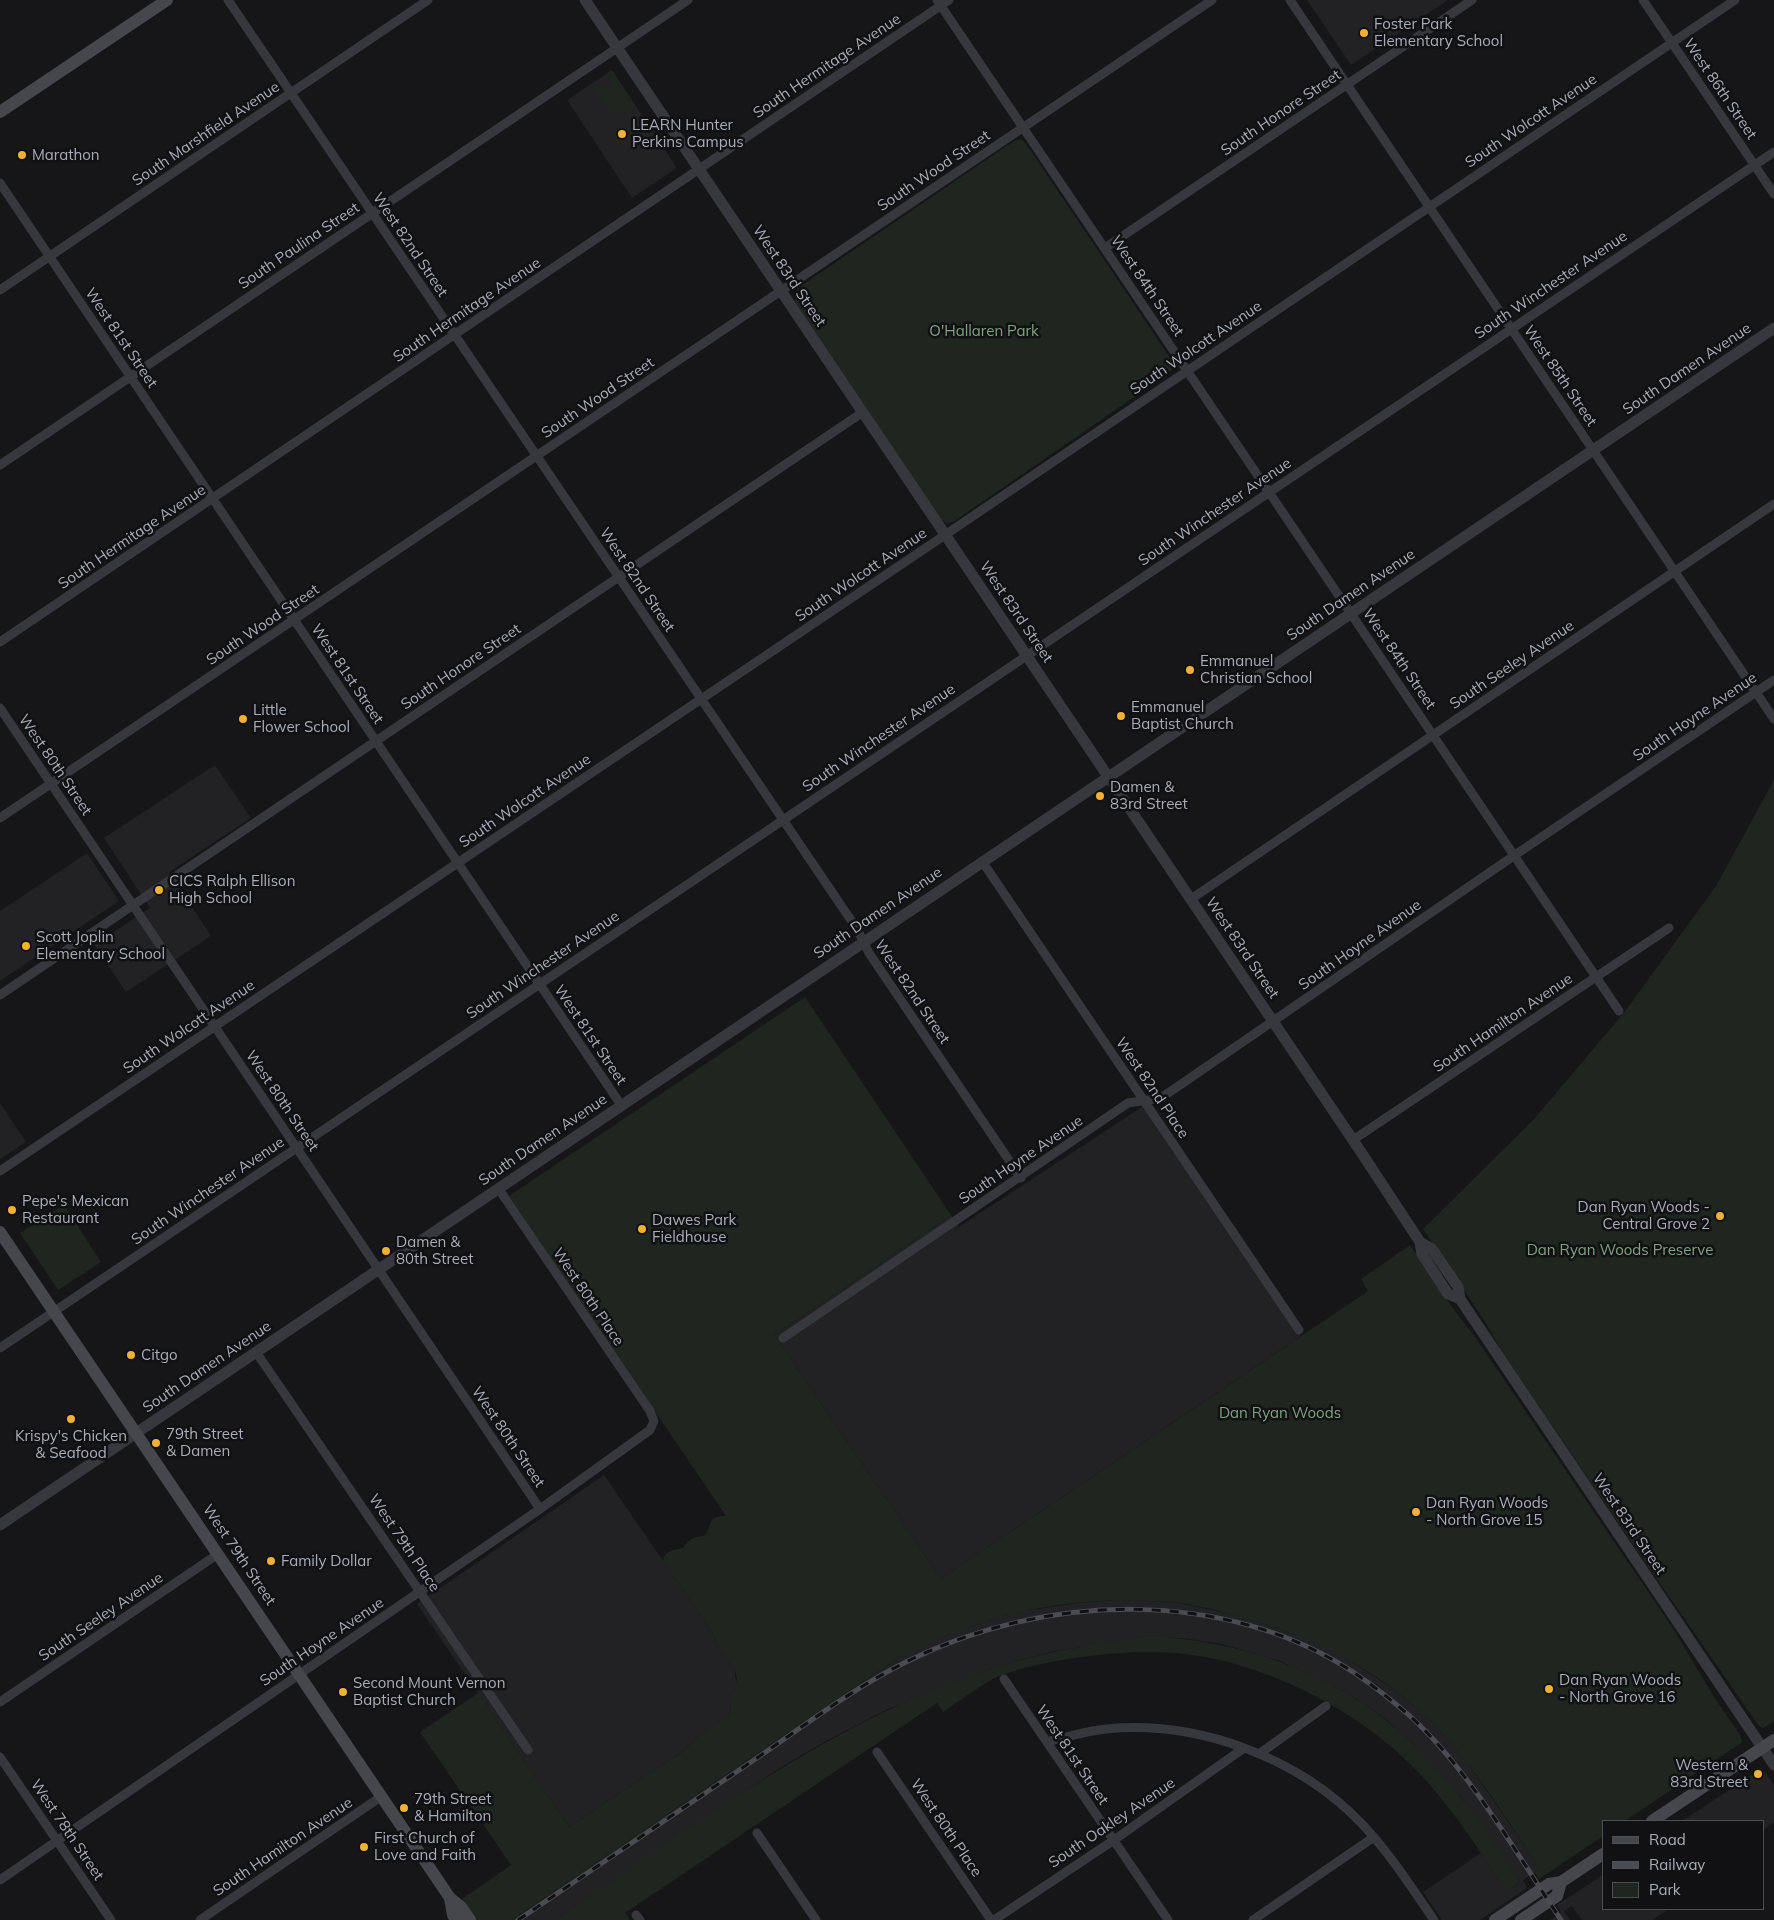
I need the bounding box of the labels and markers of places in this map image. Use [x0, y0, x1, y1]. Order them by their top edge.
place label: Foster Park Elementary School [1374, 15, 1503, 50]
marker: Foster Park Elementary School [1358, 27, 1370, 39]
place label: LEARN Hunter Perkins Campus [632, 116, 744, 151]
marker: LEARN Hunter Perkins Campus [616, 128, 628, 140]
place label: Marathon [32, 146, 100, 164]
marker: Marathon [16, 149, 28, 161]
place label: Emmanuel Christian School [1200, 652, 1312, 687]
marker: Emmanuel Christian School [1184, 664, 1196, 676]
place label: Emmanuel Baptist Church [1131, 698, 1234, 733]
place label: Little Flower School [253, 701, 350, 736]
marker: Emmanuel Baptist Church [1115, 710, 1127, 722]
marker: Little Flower School [237, 713, 249, 725]
place label: Damen & 83rd Street [1110, 778, 1188, 813]
marker: Damen & 83rd Street [1094, 790, 1106, 802]
place label: CICS Ralph Ellison High School [169, 872, 295, 907]
marker: CICS Ralph Ellison High School [153, 884, 165, 896]
place label: Scott Joplin Elementary School [36, 928, 165, 963]
marker: Scott Joplin Elementary School [20, 940, 32, 952]
place label: Pepe's Mexican Restaurant [22, 1192, 129, 1227]
place label: Dan Ryan Woods - Central Grove 2 [1577, 1198, 1710, 1233]
marker: Pepe's Mexican Restaurant [6, 1204, 18, 1216]
marker: Dan Ryan Woods - Central Grove 2 [1714, 1210, 1726, 1222]
place label: Dawes Park Fieldhouse [652, 1211, 736, 1246]
marker: Dawes Park Fieldhouse [636, 1223, 648, 1235]
place label: Damen & 80th Street [396, 1233, 473, 1268]
marker: Damen & 80th Street [380, 1245, 392, 1257]
place label: Citgo [141, 1346, 178, 1364]
marker: Citgo [125, 1349, 137, 1361]
marker: Krispy's Chicken & Seafood [65, 1413, 77, 1425]
place label: 79th Street & Damen [166, 1425, 243, 1460]
place label: Krispy's Chicken & Seafood [15, 1427, 127, 1462]
marker: 79th Street & Damen [150, 1437, 162, 1449]
place label: Dan Ryan Woods - North Grove 15 [1426, 1494, 1548, 1529]
marker: Dan Ryan Woods - North Grove 15 [1410, 1506, 1422, 1518]
place label: Family Dollar [281, 1552, 372, 1570]
marker: Family Dollar [265, 1555, 277, 1567]
place label: Dan Ryan Woods - North Grove 16 [1559, 1671, 1681, 1706]
place label: Second Mount Vernon Baptist Church [353, 1674, 505, 1709]
marker: Dan Ryan Woods - North Grove 16 [1543, 1683, 1555, 1695]
marker: Second Mount Vernon Baptist Church [337, 1686, 349, 1698]
place label: Western & 83rd Street [1670, 1756, 1748, 1791]
marker: Western & 83rd Street [1752, 1768, 1764, 1780]
place label: 79th Street & Hamilton [414, 1790, 491, 1825]
marker: 79th Street & Hamilton [398, 1802, 410, 1814]
place label: First Church of Love and Faith [374, 1829, 476, 1864]
marker: First Church of Love and Faith [358, 1841, 370, 1853]

